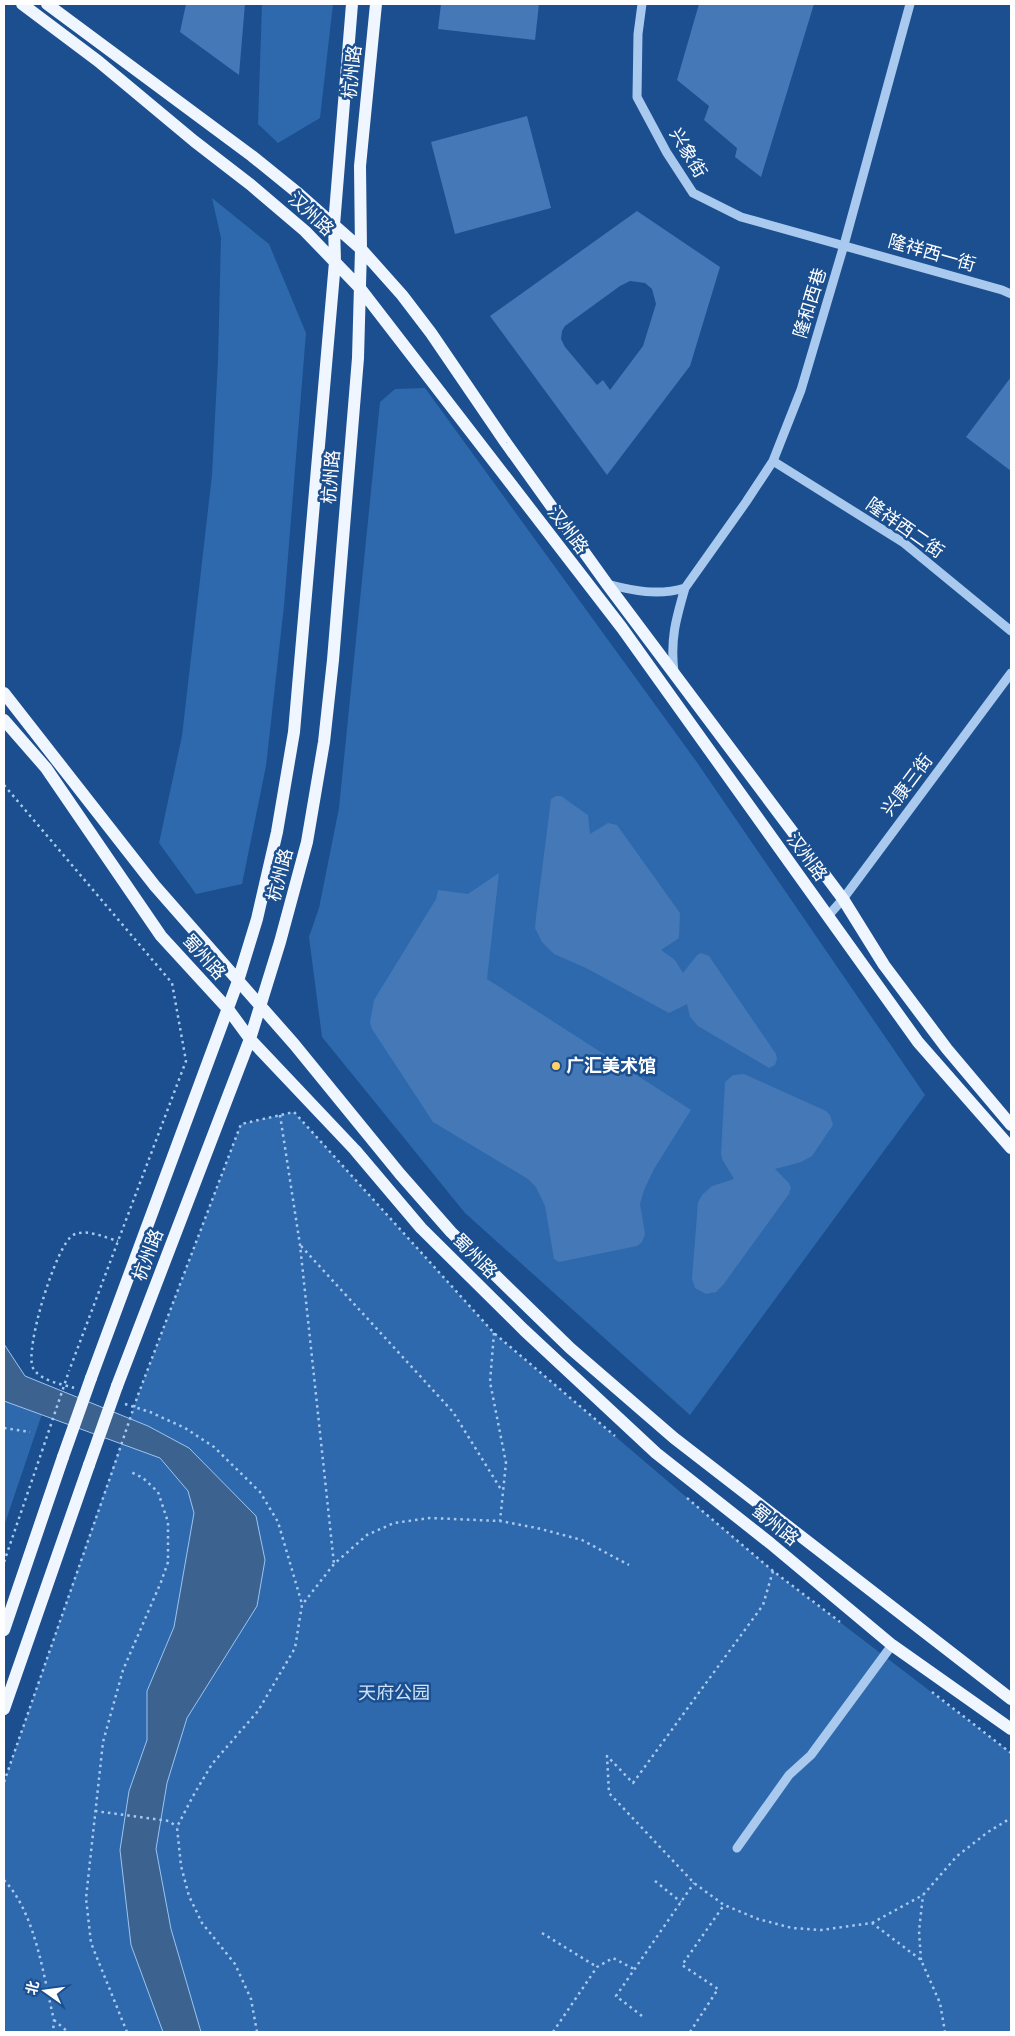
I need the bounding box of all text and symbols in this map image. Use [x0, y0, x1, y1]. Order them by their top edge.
street label: 杭州路 [338, 44, 365, 100]
street label: 兴象街 [666, 124, 711, 181]
street label: 汉州路 [284, 188, 338, 240]
street label: 隆祥西一街 [886, 230, 978, 275]
street label: 隆和西巷 [789, 265, 830, 340]
street label: 杭州路 [318, 449, 343, 505]
street label: 隆祥西二街 [862, 493, 948, 562]
street label: 汉州路 [544, 502, 593, 558]
street label: 兴康三街 [877, 750, 937, 820]
street label: 汉州路 [783, 829, 832, 885]
street label: 杭州路 [262, 846, 297, 904]
street label: 蜀州路 [179, 930, 230, 984]
place label: 广汇美术馆 [566, 1055, 656, 1076]
marker: 广汇美术馆 [550, 1060, 562, 1072]
street label: 杭州路 [128, 1226, 167, 1284]
street label: 蜀州路 [449, 1229, 502, 1282]
street label: 蜀州路 [748, 1499, 803, 1550]
park label: 天府公园 [358, 1682, 430, 1703]
north arrow [20, 1966, 70, 2016]
text: 北 [23, 1979, 42, 1997]

